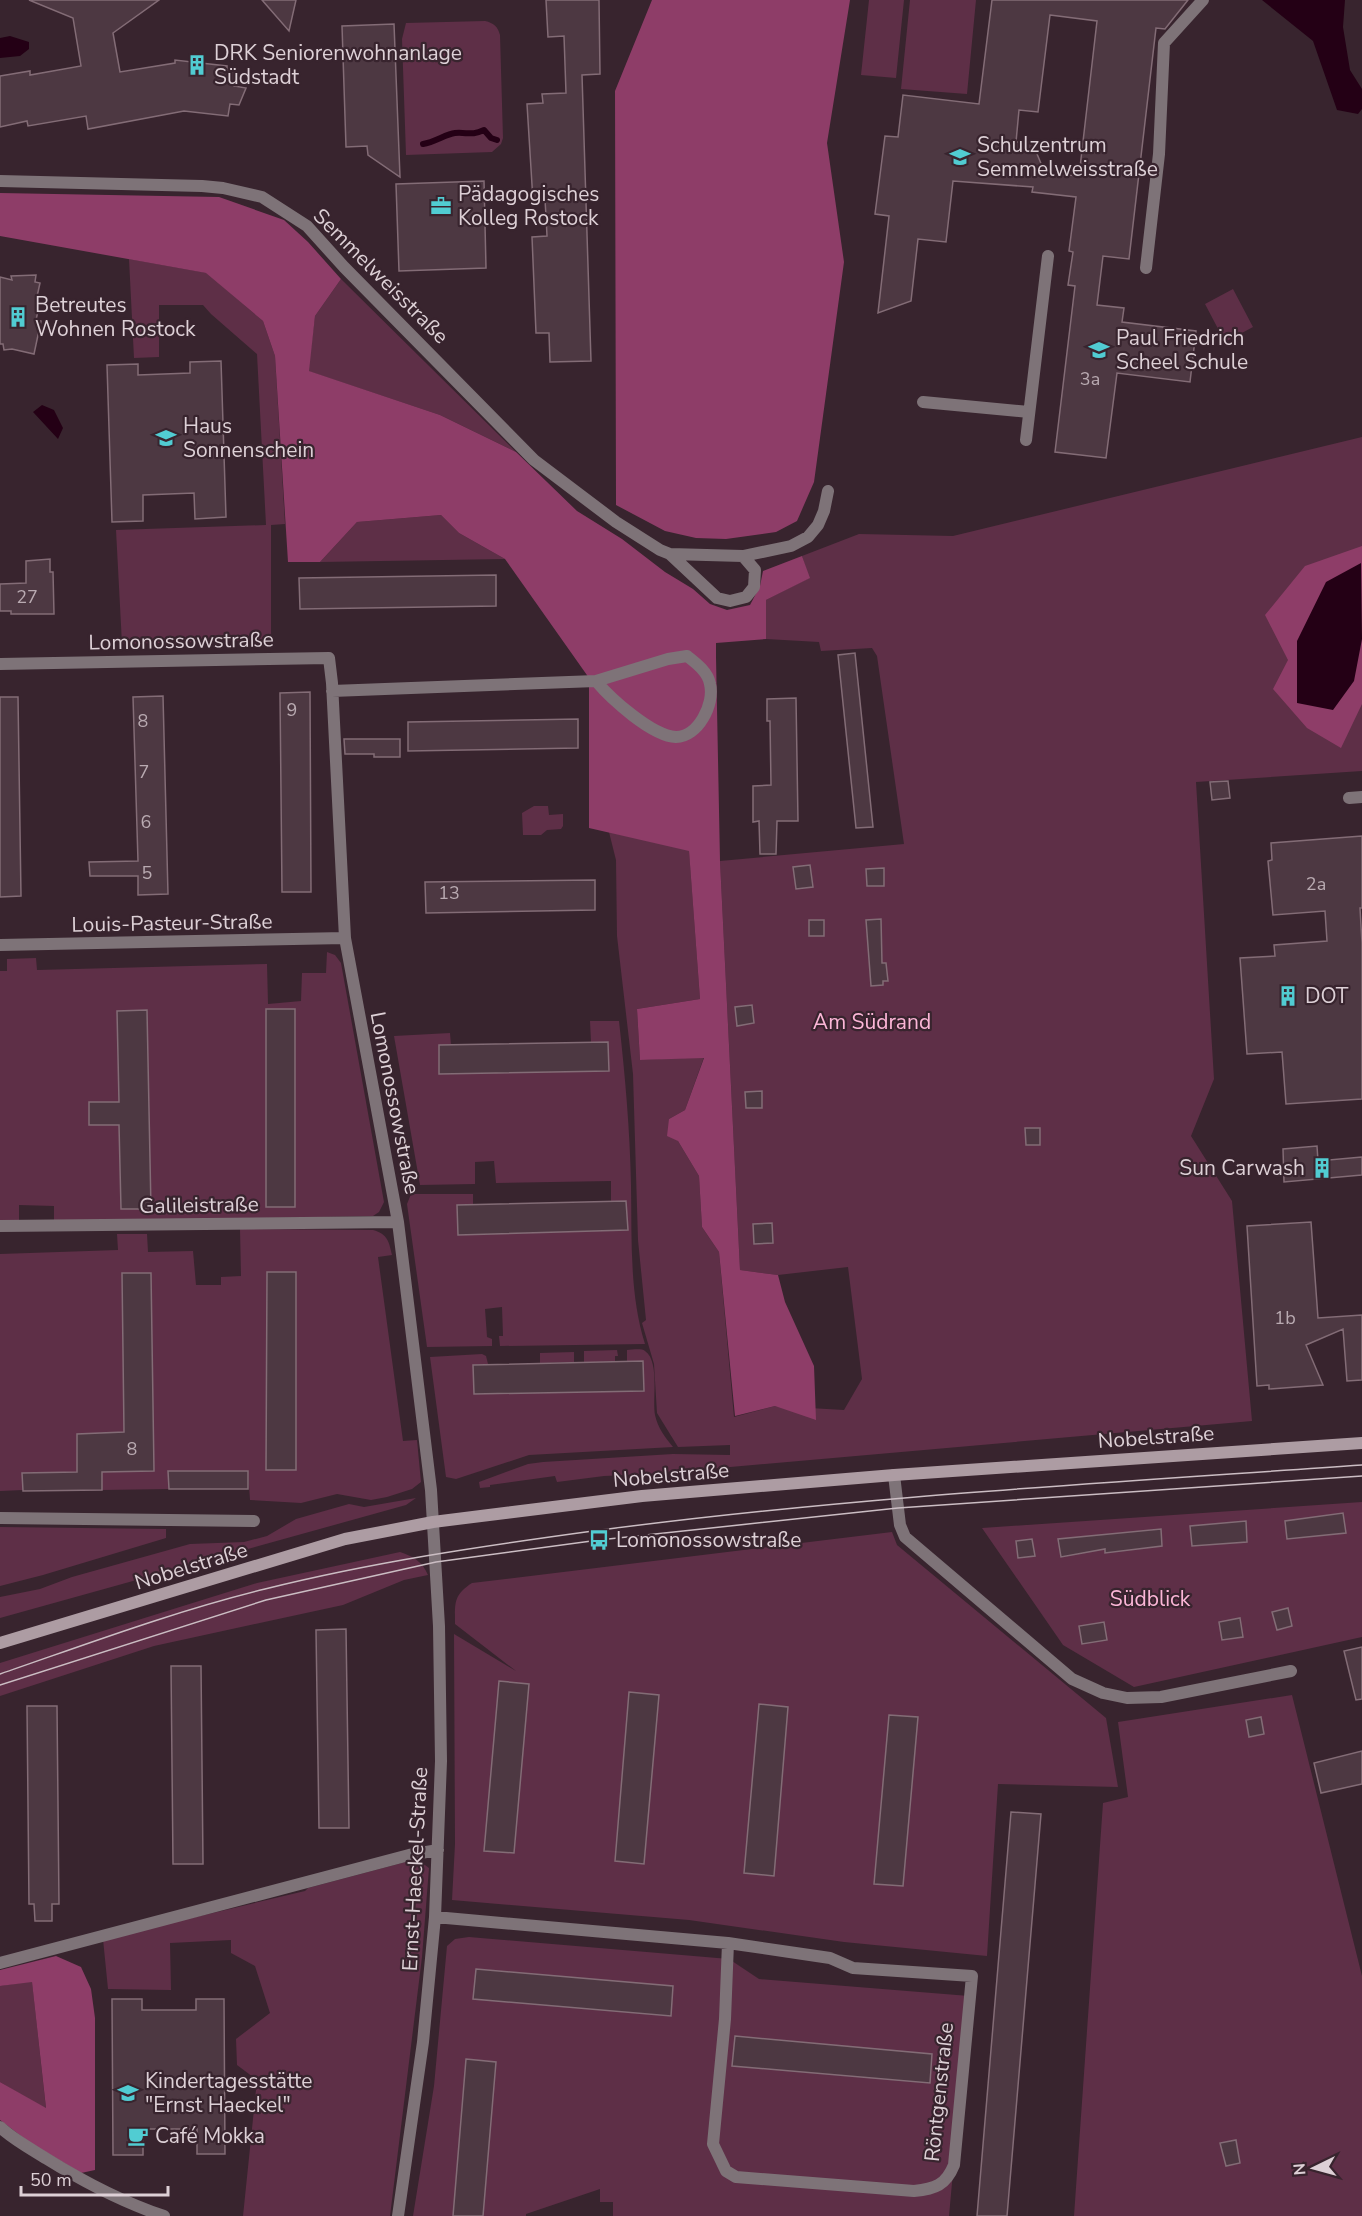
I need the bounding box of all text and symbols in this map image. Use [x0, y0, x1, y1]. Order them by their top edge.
place label: DRK Seniorenwohnanlage Südstadt [214, 39, 462, 91]
building icon: DRK Seniorenwohnanlage Südstadt [185, 53, 209, 77]
place label: Schulzentrum Semmelweisstraße [977, 131, 1158, 183]
school or university icon: Schulzentrum Semmelweisstraße [948, 145, 972, 169]
place label: Pädagogisches Kolleg Rostock [458, 180, 599, 232]
office icon: Pädagogisches Kolleg Rostock [429, 194, 453, 218]
street label: Semmelweisstraße [307, 202, 455, 350]
place label: Betreutes Wohnen Rostock [35, 291, 196, 343]
building icon: Betreutes Wohnen Rostock [6, 305, 30, 329]
place label: Paul Friedrich Scheel Schule [1116, 324, 1248, 376]
school or university icon: Paul Friedrich Scheel Schule [1087, 338, 1111, 362]
house number: 3a [1080, 367, 1100, 391]
place label: Haus Sonnenschein [183, 412, 314, 464]
school or university icon: Haus Sonnenschein [154, 426, 178, 450]
house number: 27 [16, 585, 38, 609]
street label: Lomonossowstraße [88, 625, 274, 657]
house number: 9 [287, 698, 297, 722]
house number: 8 [138, 709, 148, 733]
house number: 7 [139, 760, 149, 784]
house number: 6 [141, 810, 151, 834]
house number: 5 [142, 861, 152, 885]
house number: 2a [1306, 872, 1326, 896]
house number: 13 [438, 881, 460, 905]
street label: Louis-Pasteur-Straße [71, 907, 273, 939]
place label: DOT [1305, 982, 1349, 1010]
building icon: DOT [1276, 984, 1300, 1008]
park label: Am Südrand [813, 1008, 931, 1036]
street label: Lomonossowstraße [364, 1009, 426, 1197]
place label: Sun Carwash [1179, 1154, 1305, 1182]
building icon: Sun Carwash [1310, 1156, 1334, 1180]
street label: Galileistraße [139, 1190, 259, 1220]
house number: 1b [1274, 1306, 1296, 1330]
street label: Nobelstraße [1097, 1419, 1215, 1455]
house number: 8 [127, 1437, 137, 1461]
street label: Nobelstraße [612, 1456, 730, 1494]
place label: Lomonossowstraße [616, 1526, 801, 1554]
bus stop icon: Lomonossowstraße [587, 1528, 611, 1552]
street label: Nobelstraße [131, 1536, 251, 1596]
park label: Südblick [1110, 1585, 1191, 1613]
street label: Ernst-Haeckel-Straße [396, 1766, 434, 1972]
street label: Röntgenstraße [918, 2021, 960, 2163]
place label: Kindertagesstätte "Ernst Haeckel" [145, 2067, 312, 2119]
school or university icon: Kindertagesstätte "Ernst Haeckel" [116, 2081, 140, 2105]
place label: Café Mokka [155, 2122, 265, 2150]
cafe icon: Café Mokka [126, 2124, 150, 2148]
north arrow [1284, 2138, 1344, 2198]
scale bar [21, 2159, 168, 2197]
text: N [1289, 2162, 1312, 2176]
text: 50 m [30, 2168, 72, 2192]

